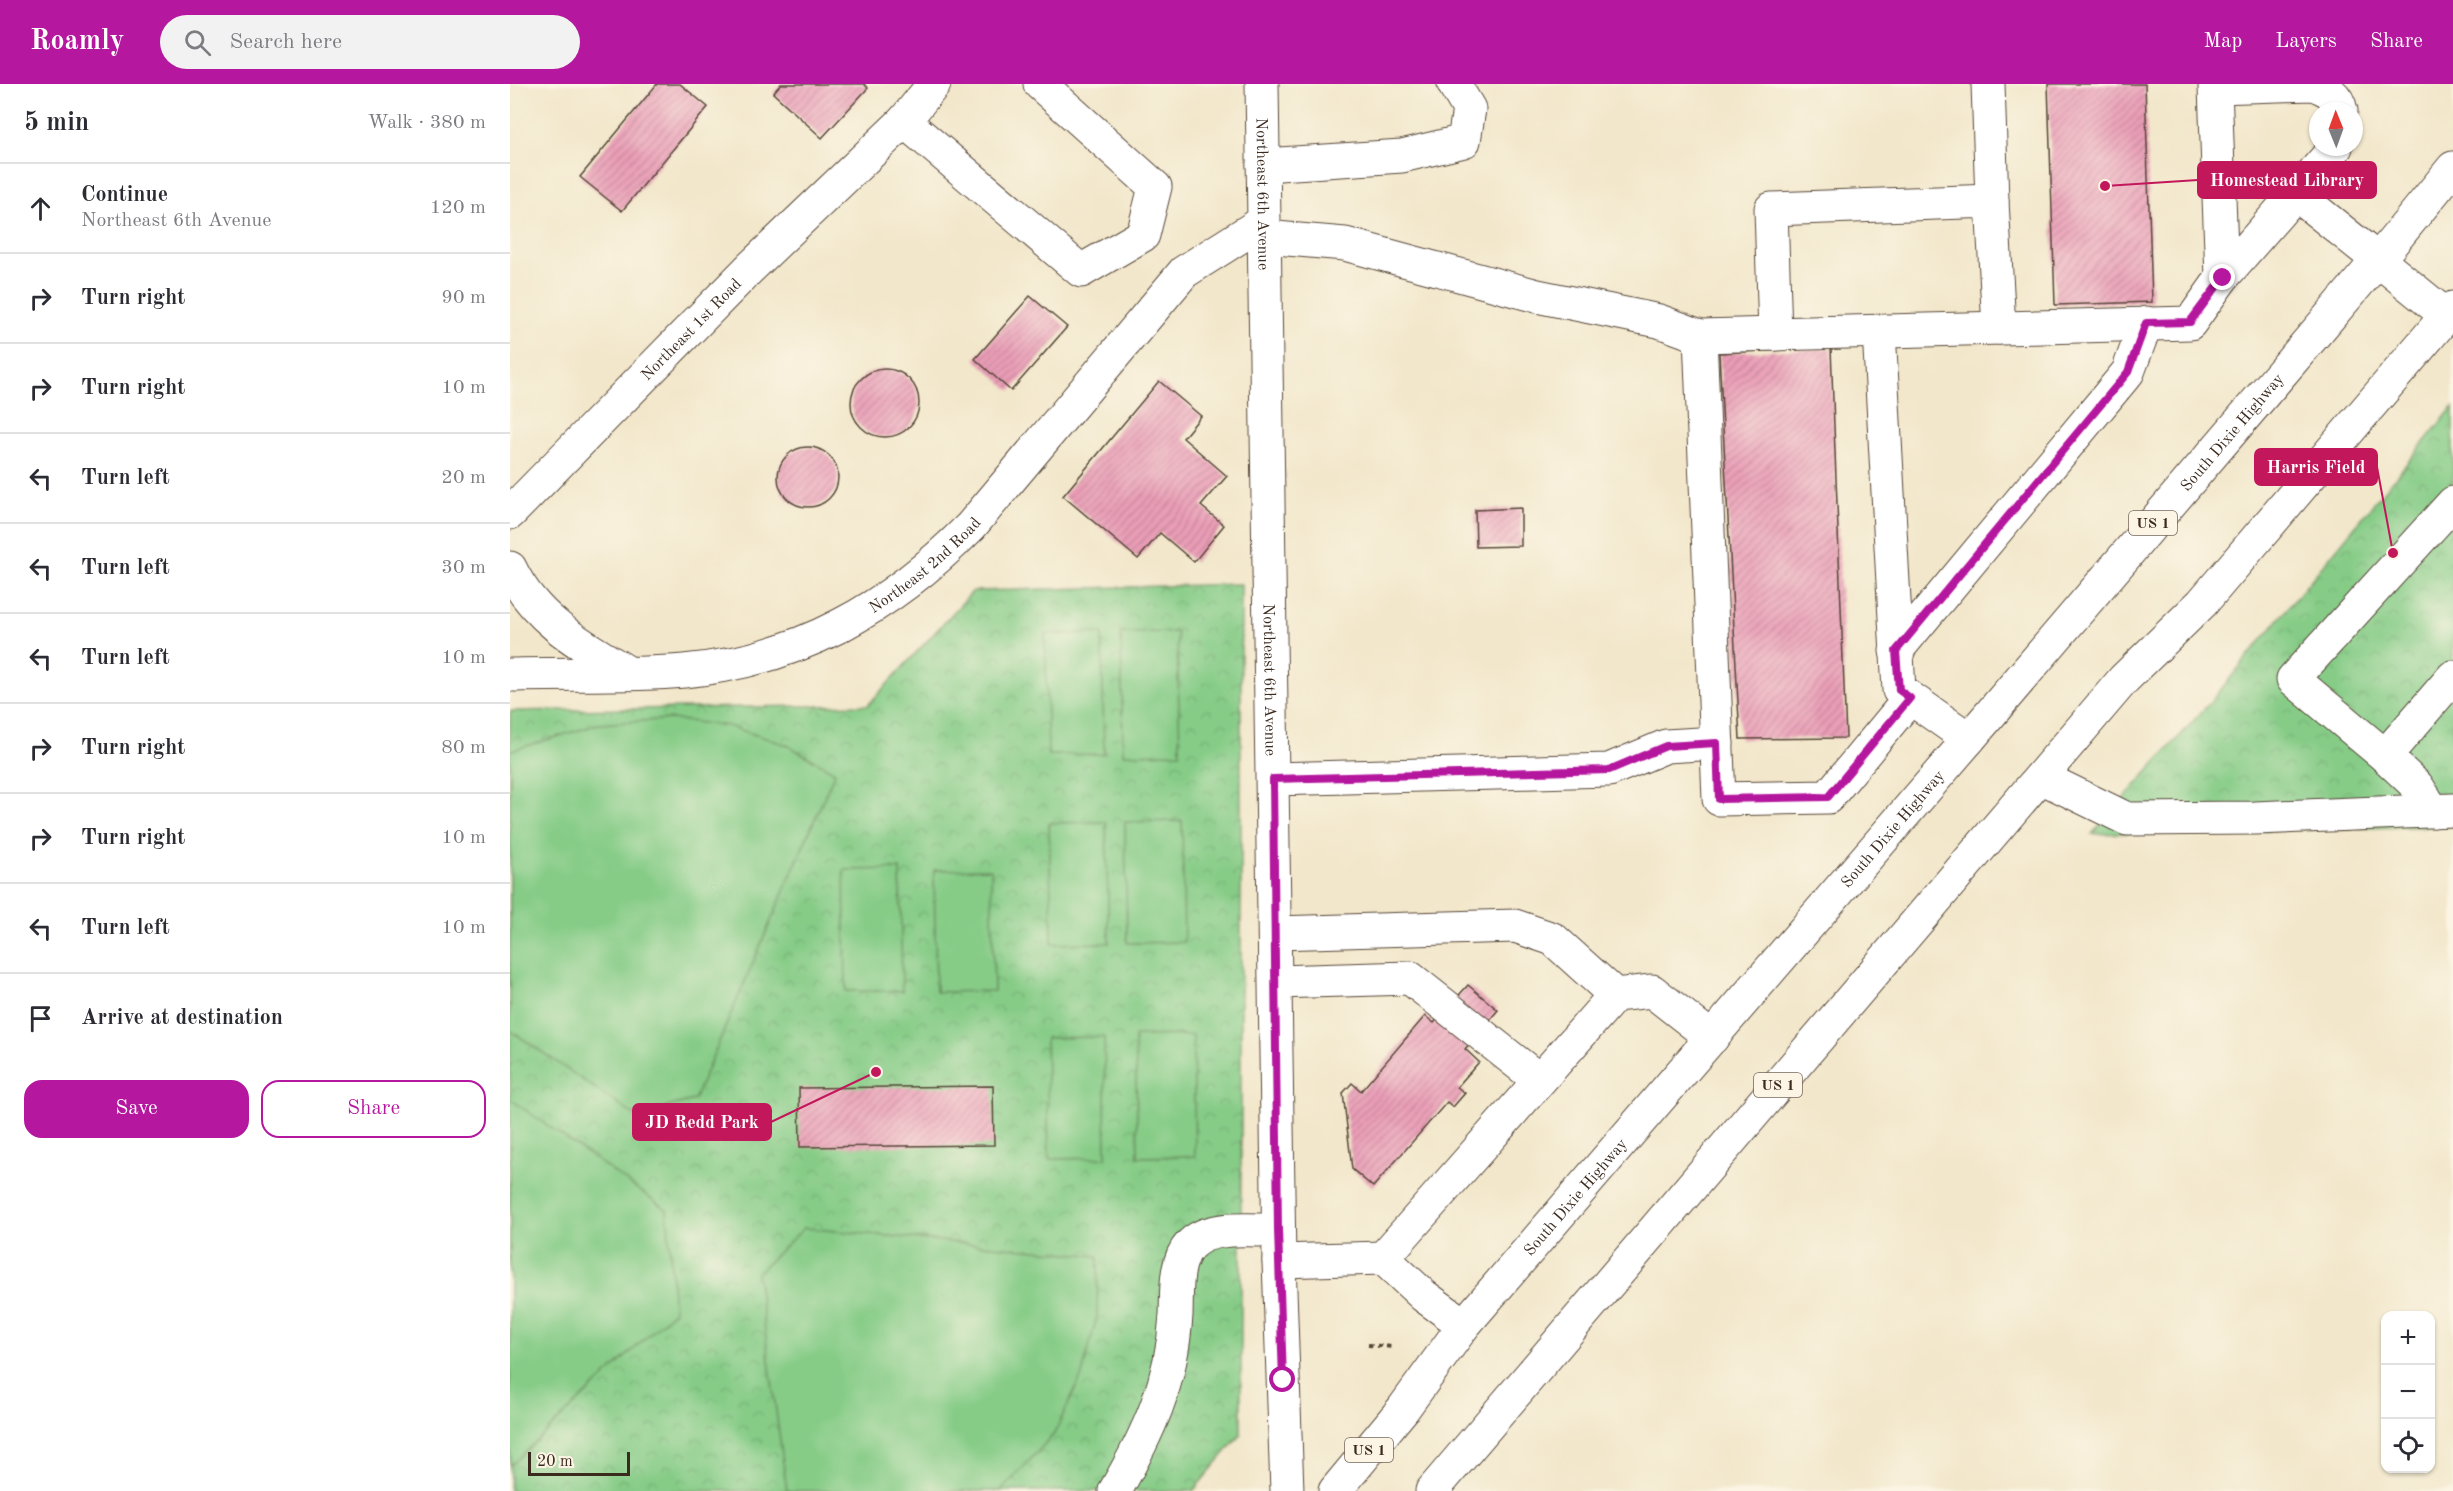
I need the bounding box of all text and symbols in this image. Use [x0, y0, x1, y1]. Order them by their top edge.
search box [160, 15, 580, 69]
icon: search [181, 26, 214, 59]
text: Roamly [30, 28, 124, 56]
text: Search here [229, 31, 342, 53]
text: Map [2203, 31, 2242, 52]
text: Layers [2275, 31, 2337, 52]
text: Share [2370, 31, 2423, 52]
north arrow [2309, 102, 2363, 156]
text: 5 min [24, 110, 89, 136]
text: Walk · 380 m [367, 113, 486, 133]
street label: Northeast 6th Avenue [1252, 118, 1271, 270]
callout: Homestead Library [2198, 162, 2376, 198]
text: Homestead Library [2210, 172, 2364, 190]
text: Continue [81, 184, 168, 206]
icon: ahead [24, 192, 57, 225]
text: 120 m [430, 198, 486, 218]
text: Northeast 6th Avenue [81, 211, 271, 231]
route end [2209, 264, 2235, 290]
street label: Northeast 1st Road [639, 276, 745, 384]
icon: right [24, 282, 57, 315]
text: Turn right [81, 287, 185, 309]
text: 90 m [441, 288, 486, 308]
street label: South Dixie Highway [2178, 371, 2288, 495]
icon: right [24, 372, 57, 405]
text: Turn right [81, 377, 185, 399]
text: 10 m [441, 378, 486, 398]
callout: Harris Field [2255, 449, 2377, 485]
text: Harris Field [2267, 459, 2366, 477]
icon: left [24, 462, 57, 495]
text: Turn left [81, 467, 170, 489]
text: 20 m [441, 468, 486, 488]
road number: US 1 [2129, 511, 2177, 535]
street label: Northeast 2nd Road [867, 515, 985, 617]
icon: left [24, 552, 57, 585]
text: Turn left [81, 557, 170, 579]
text: 30 m [441, 558, 486, 578]
street label: Northeast 6th Avenue [1260, 604, 1278, 756]
icon: left [24, 642, 57, 675]
text: Turn left [81, 647, 170, 669]
text: 10 m [441, 648, 486, 668]
icon: right [24, 732, 57, 765]
text: Turn right [81, 737, 185, 759]
text: 80 m [441, 738, 486, 758]
street label: South Dixie Highway [1839, 768, 1949, 891]
icon: right [24, 822, 57, 855]
text: Turn right [81, 827, 185, 849]
text: 10 m [441, 828, 486, 848]
icon: left [24, 912, 57, 945]
text: Turn left [81, 917, 170, 939]
text: 10 m [441, 918, 486, 938]
icon: arrive [24, 1002, 57, 1035]
text: Arrive at destination [81, 1007, 283, 1029]
road number: US 1 [1754, 1073, 1802, 1097]
button: Save [24, 1080, 249, 1138]
button: Share [261, 1080, 486, 1138]
callout: JD Redd Park [633, 1104, 771, 1140]
text: JD Redd Park [645, 1114, 759, 1132]
street label: South Dixie Highway [1522, 1136, 1631, 1259]
map controls [2381, 1311, 2435, 1473]
button: + [2381, 1311, 2435, 1365]
button: − [2381, 1365, 2435, 1419]
route start [1269, 1366, 1295, 1392]
button: locate [2381, 1419, 2435, 1473]
road number: US 1 [1345, 1438, 1393, 1462]
scale bar [528, 1449, 630, 1476]
text: 20 m [537, 1454, 573, 1470]

